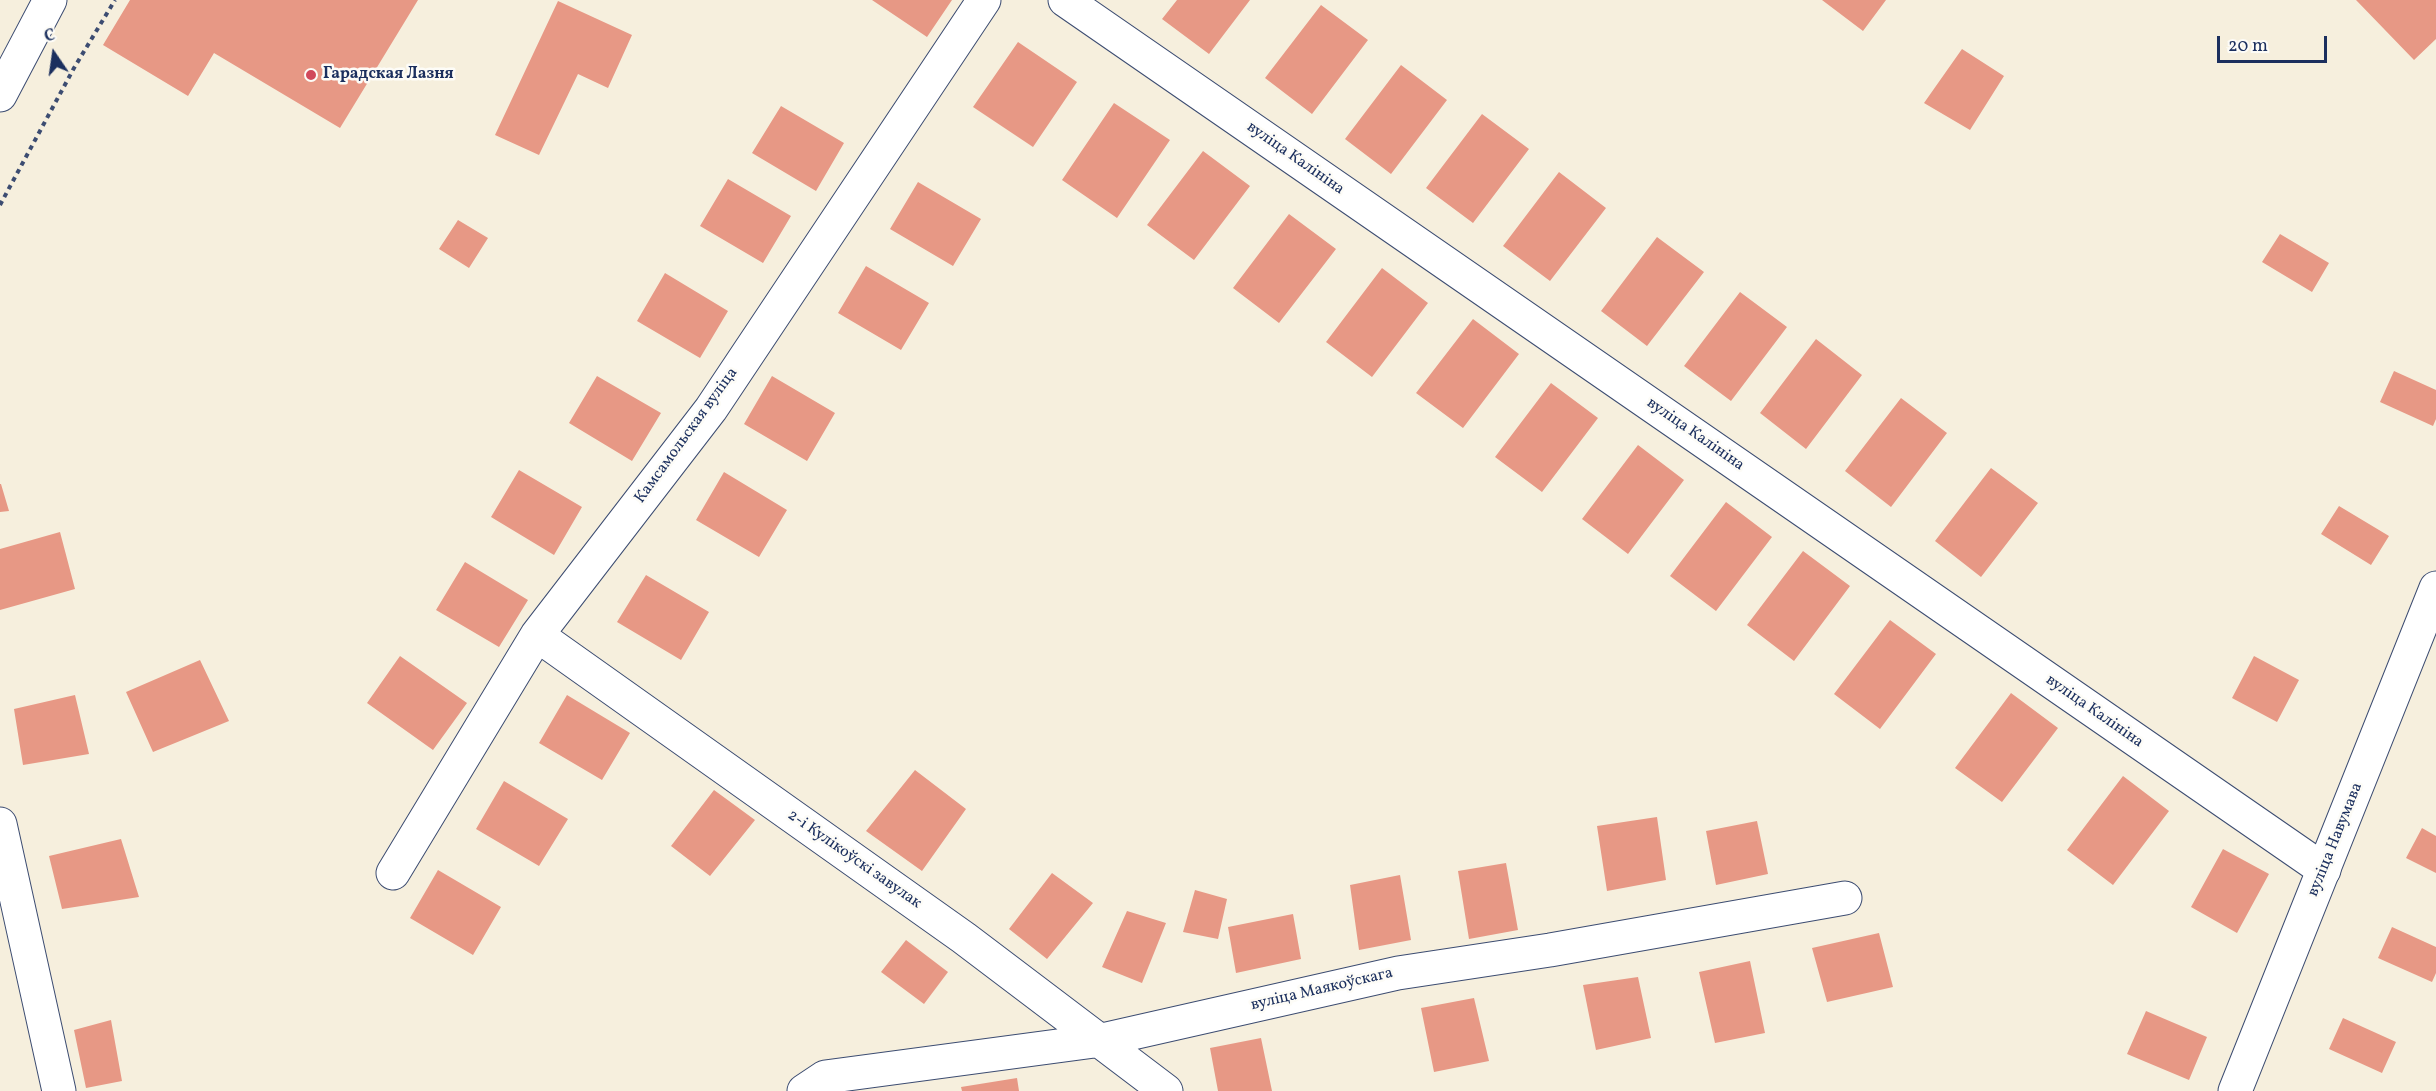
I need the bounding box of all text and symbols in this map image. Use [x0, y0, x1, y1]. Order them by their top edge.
north arrow [24, 24, 84, 84]
scale bar [2220, 24, 2330, 62]
text: С [42, 25, 57, 48]
text: 20 m [2228, 34, 2268, 59]
place label: Гарадская Лазня [323, 65, 454, 85]
marker: Гарадская Лазня [304, 68, 318, 82]
street label: вуліца Калініна [1242, 118, 1348, 200]
street label: Камсамольская вуліца [631, 364, 743, 508]
street label: вуліца Калініна [1642, 394, 1748, 476]
street label: вуліца Калініна [2041, 671, 2147, 753]
street label: вуліца Навумава [2304, 780, 2368, 900]
street label: 2-і Кулікоўскі завулак [783, 806, 925, 914]
street label: вуліца Маякоўскага [1249, 964, 1395, 1016]

